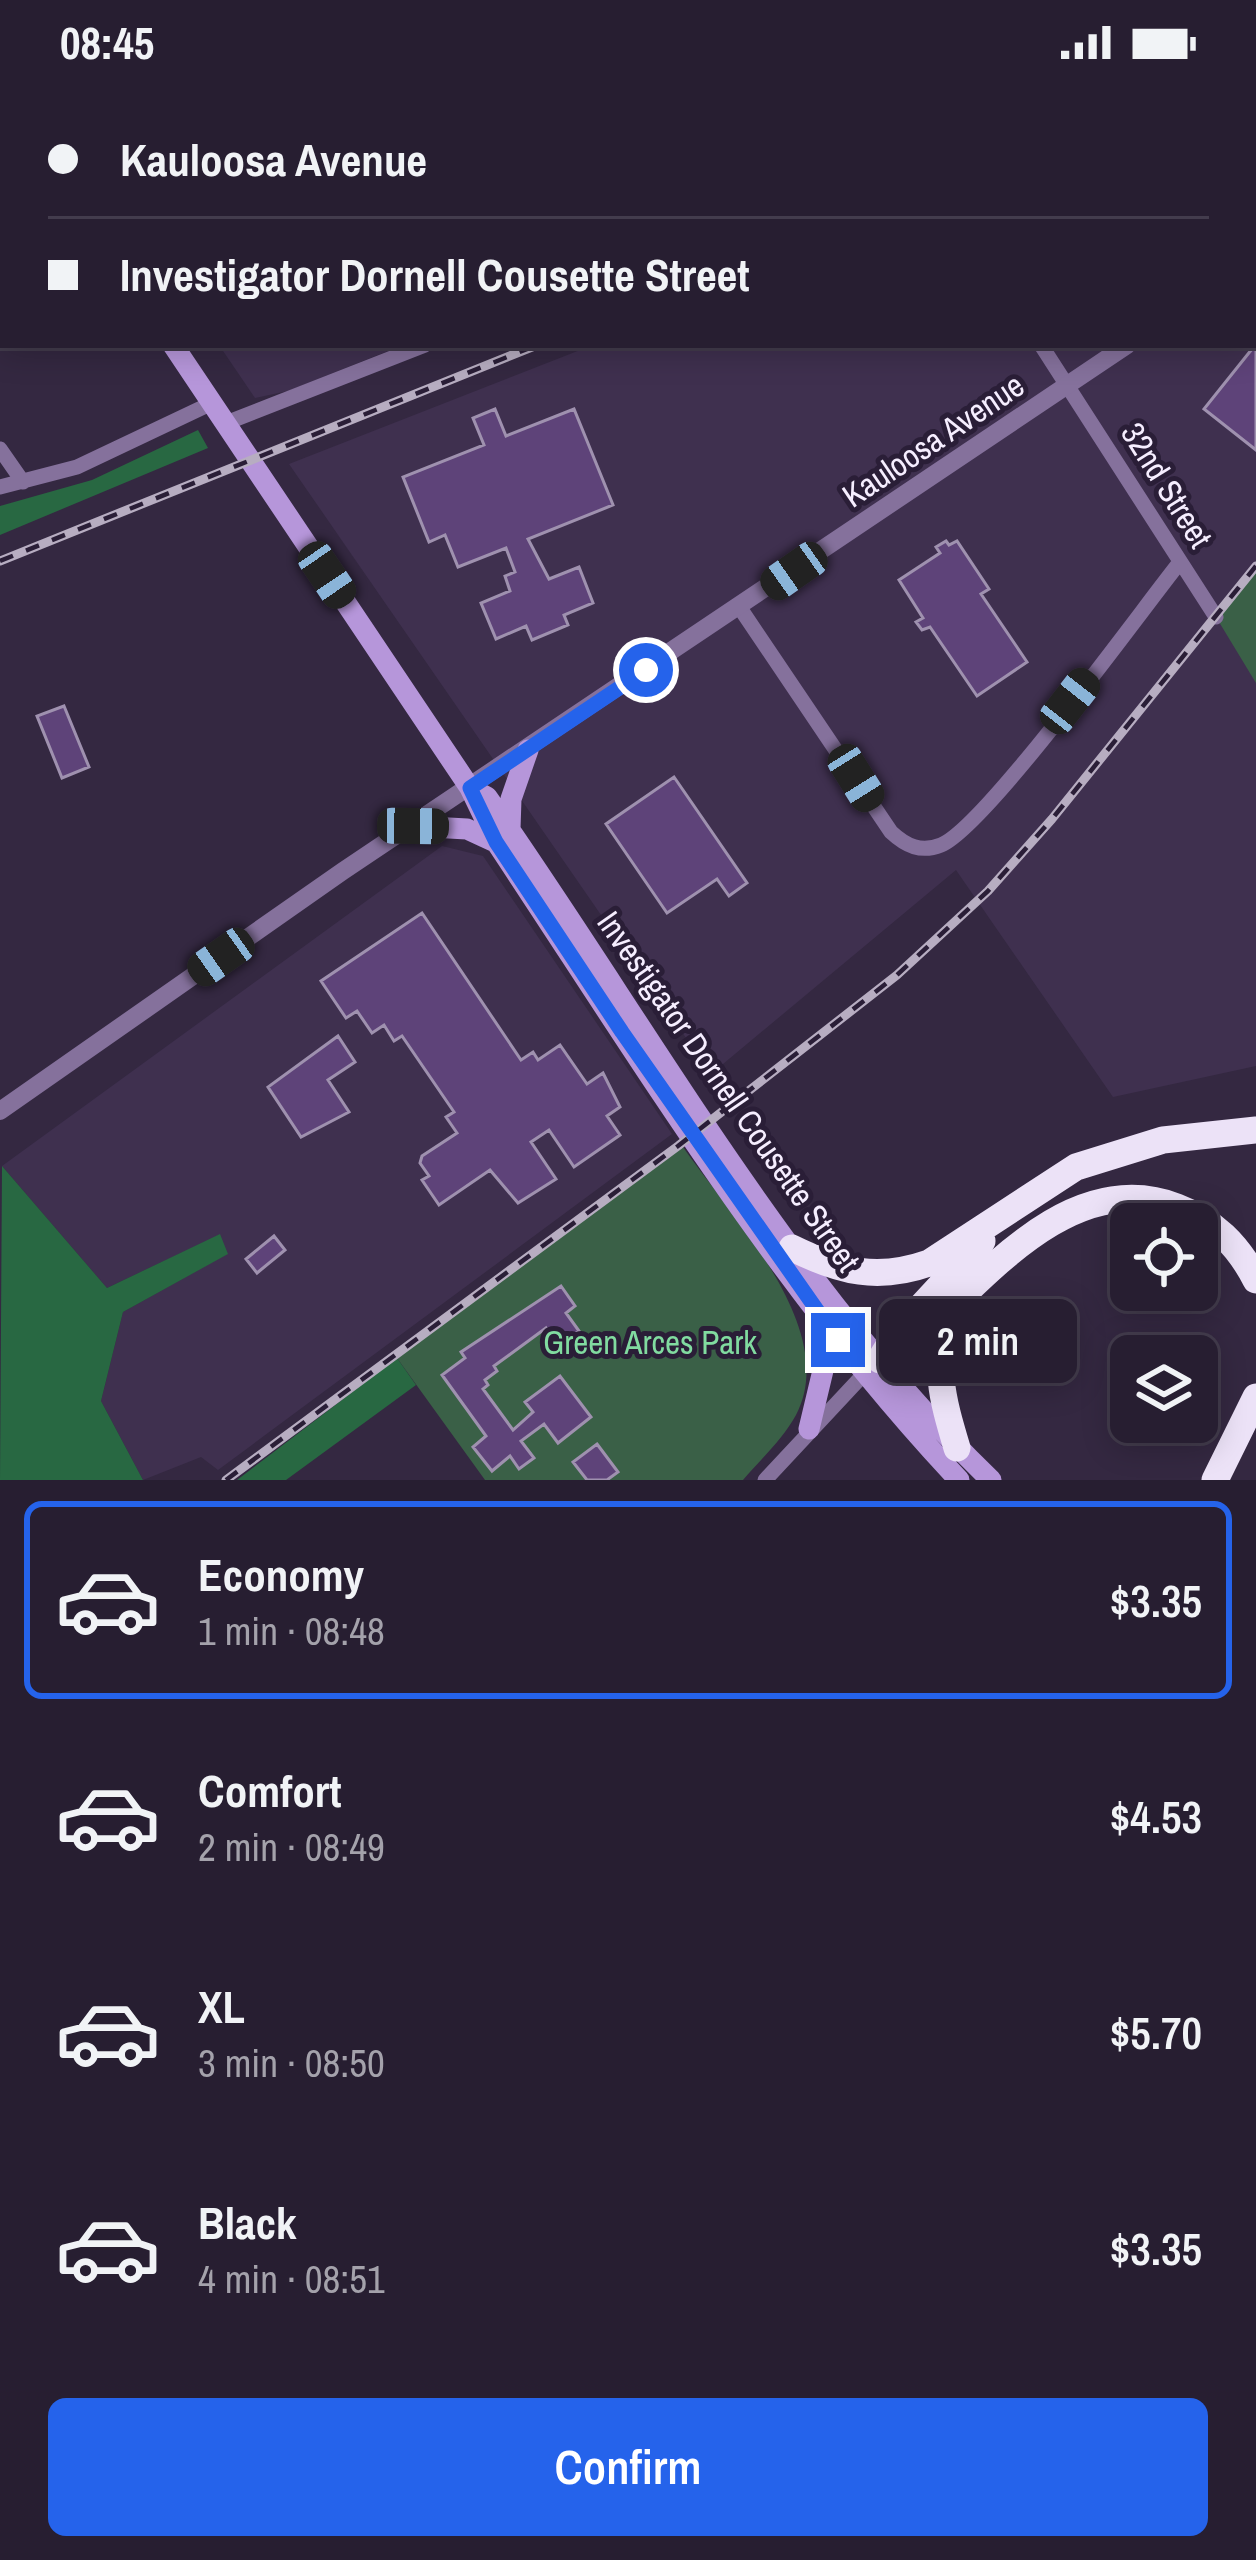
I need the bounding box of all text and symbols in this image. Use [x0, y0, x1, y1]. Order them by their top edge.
text: 08:45 [60, 12, 154, 73]
text: Kauloosa Avenue [120, 129, 427, 190]
text: Investigator Dornell Cousette Street [120, 244, 750, 305]
street label: Kauloosa Avenue [834, 363, 1032, 517]
street label: 32nd Street [1111, 414, 1223, 556]
car [292, 535, 362, 615]
car [754, 536, 834, 606]
route start [619, 643, 673, 697]
car [1034, 662, 1106, 740]
car [822, 738, 890, 818]
car [377, 807, 449, 845]
street label: Investigator Dornell Cousette Street [588, 902, 870, 1280]
car [181, 922, 261, 992]
map controls [1110, 1203, 1218, 1443]
button: locate [1110, 1203, 1218, 1311]
callout: 2 min [880, 1298, 1078, 1382]
route end [811, 1313, 865, 1367]
text: 2 min [937, 1315, 1019, 1367]
park label: Green Arces Park [543, 1320, 757, 1364]
button: layers [1110, 1335, 1218, 1443]
text: Economy [198, 1544, 364, 1605]
icon: car [54, 1546, 162, 1654]
text: $3.35 [1110, 1570, 1202, 1631]
text: 1 min · 08:48 [198, 1605, 385, 1657]
text: Comfort [198, 1760, 341, 1821]
icon: car [54, 1762, 162, 1870]
text: $4.53 [1110, 1786, 1202, 1847]
text: 2 min · 08:49 [198, 1821, 385, 1873]
text: XL [198, 1976, 245, 2037]
icon: car [54, 1978, 162, 2086]
text: $5.70 [1110, 2002, 1202, 2063]
text: 3 min · 08:50 [198, 2037, 385, 2089]
text: Black [198, 2192, 296, 2253]
icon: car [54, 2194, 162, 2302]
text: $3.35 [1110, 2218, 1202, 2279]
text: 4 min · 08:51 [198, 2253, 385, 2305]
button: Confirm [48, 2398, 1208, 2536]

